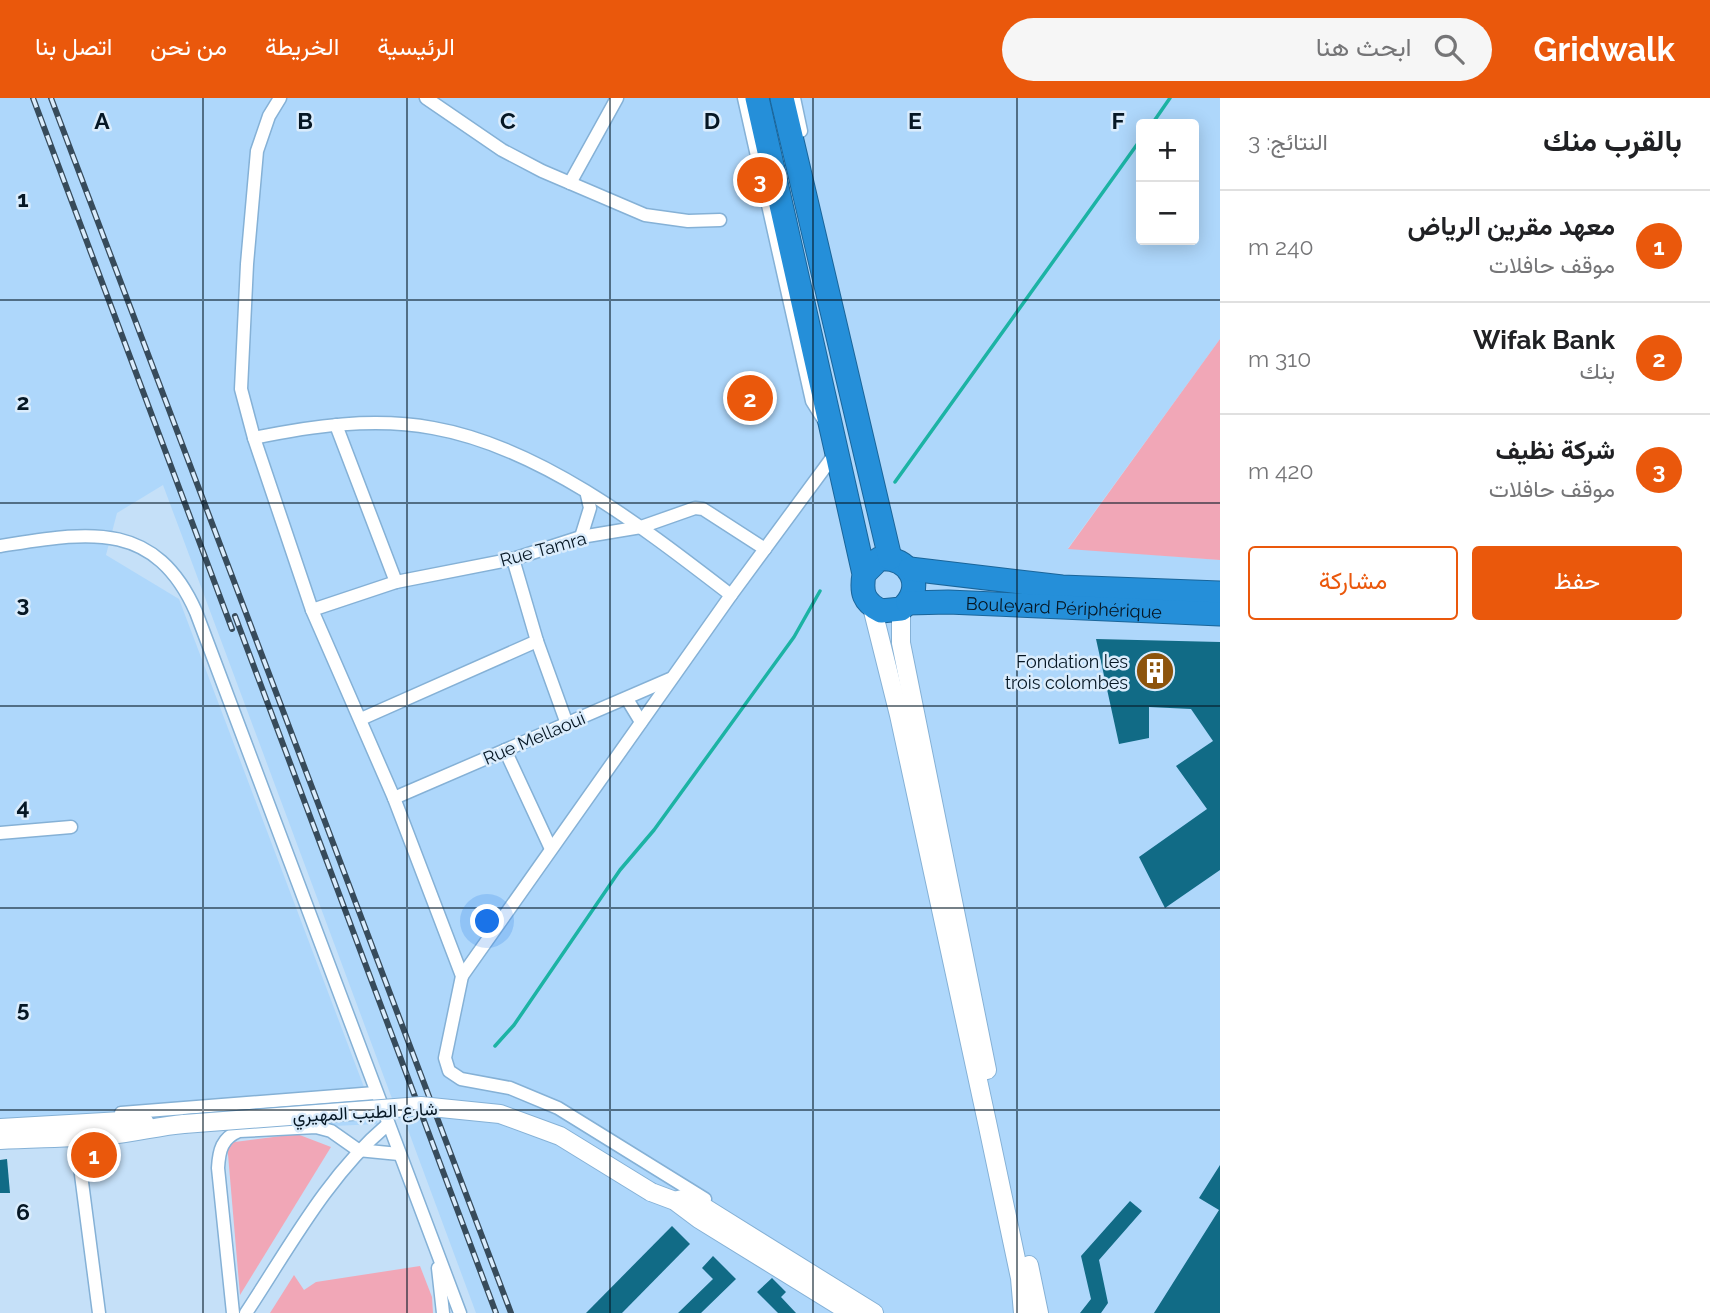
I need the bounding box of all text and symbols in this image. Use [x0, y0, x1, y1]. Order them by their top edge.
search box [1002, 18, 1492, 81]
icon: search [1430, 30, 1468, 68]
text: Gridwalk [1534, 30, 1675, 69]
text: اتصل بنا [35, 32, 112, 61]
text: من نحن [150, 32, 227, 61]
text: الخريطة [265, 32, 339, 61]
text: الرئيسية [377, 32, 455, 61]
text: ابحث هنا [1316, 32, 1412, 62]
text: A [94, 107, 110, 134]
text: B [297, 107, 313, 134]
text: C [500, 107, 516, 134]
text: D [704, 107, 720, 134]
text: E [908, 107, 922, 134]
text: F [1111, 107, 1125, 134]
map controls [1136, 119, 1199, 245]
button: + [1136, 119, 1199, 182]
text: بالقرب منك [1543, 123, 1682, 158]
text: النتائج: 3 [1248, 128, 1328, 155]
pin: 3 [737, 154, 783, 206]
button: − [1136, 182, 1199, 245]
text: 1 [17, 185, 29, 212]
text: معهد مقرين الرياض [1408, 211, 1615, 241]
text: 240 m [1248, 233, 1314, 260]
text: 1 [1653, 233, 1665, 260]
text: موقف حافلات [1489, 251, 1615, 278]
text: Wifak Bank [1473, 325, 1615, 355]
text: 310 m [1248, 345, 1311, 372]
text: 2 [1653, 345, 1666, 372]
text: بنك [1580, 357, 1615, 384]
pin: 2 [727, 372, 773, 424]
text: 2 [17, 388, 29, 415]
text: شركة نظيف [1495, 435, 1615, 465]
text: 420 m [1248, 457, 1314, 484]
text: 3 [1653, 457, 1665, 484]
text: موقف حافلات [1489, 475, 1615, 502]
street label: Rue Tamra [498, 527, 588, 571]
button: مشاركة [1248, 546, 1458, 620]
button: حفظ [1472, 546, 1682, 620]
text: 3 [17, 590, 29, 617]
street label: Boulevard Périphérique [965, 592, 1163, 622]
building icon: Fondation les trois colombes [1134, 650, 1176, 692]
place label: Fondation les trois colombes [1005, 651, 1128, 693]
street label: Rue Mellaoui [480, 707, 588, 769]
text: 4 [16, 793, 30, 820]
your location [470, 904, 504, 938]
text: 5 [17, 995, 30, 1022]
street label: شارع الطيب المهيري [292, 1098, 439, 1131]
pin: 1 [71, 1129, 117, 1181]
text: 6 [16, 1198, 30, 1225]

